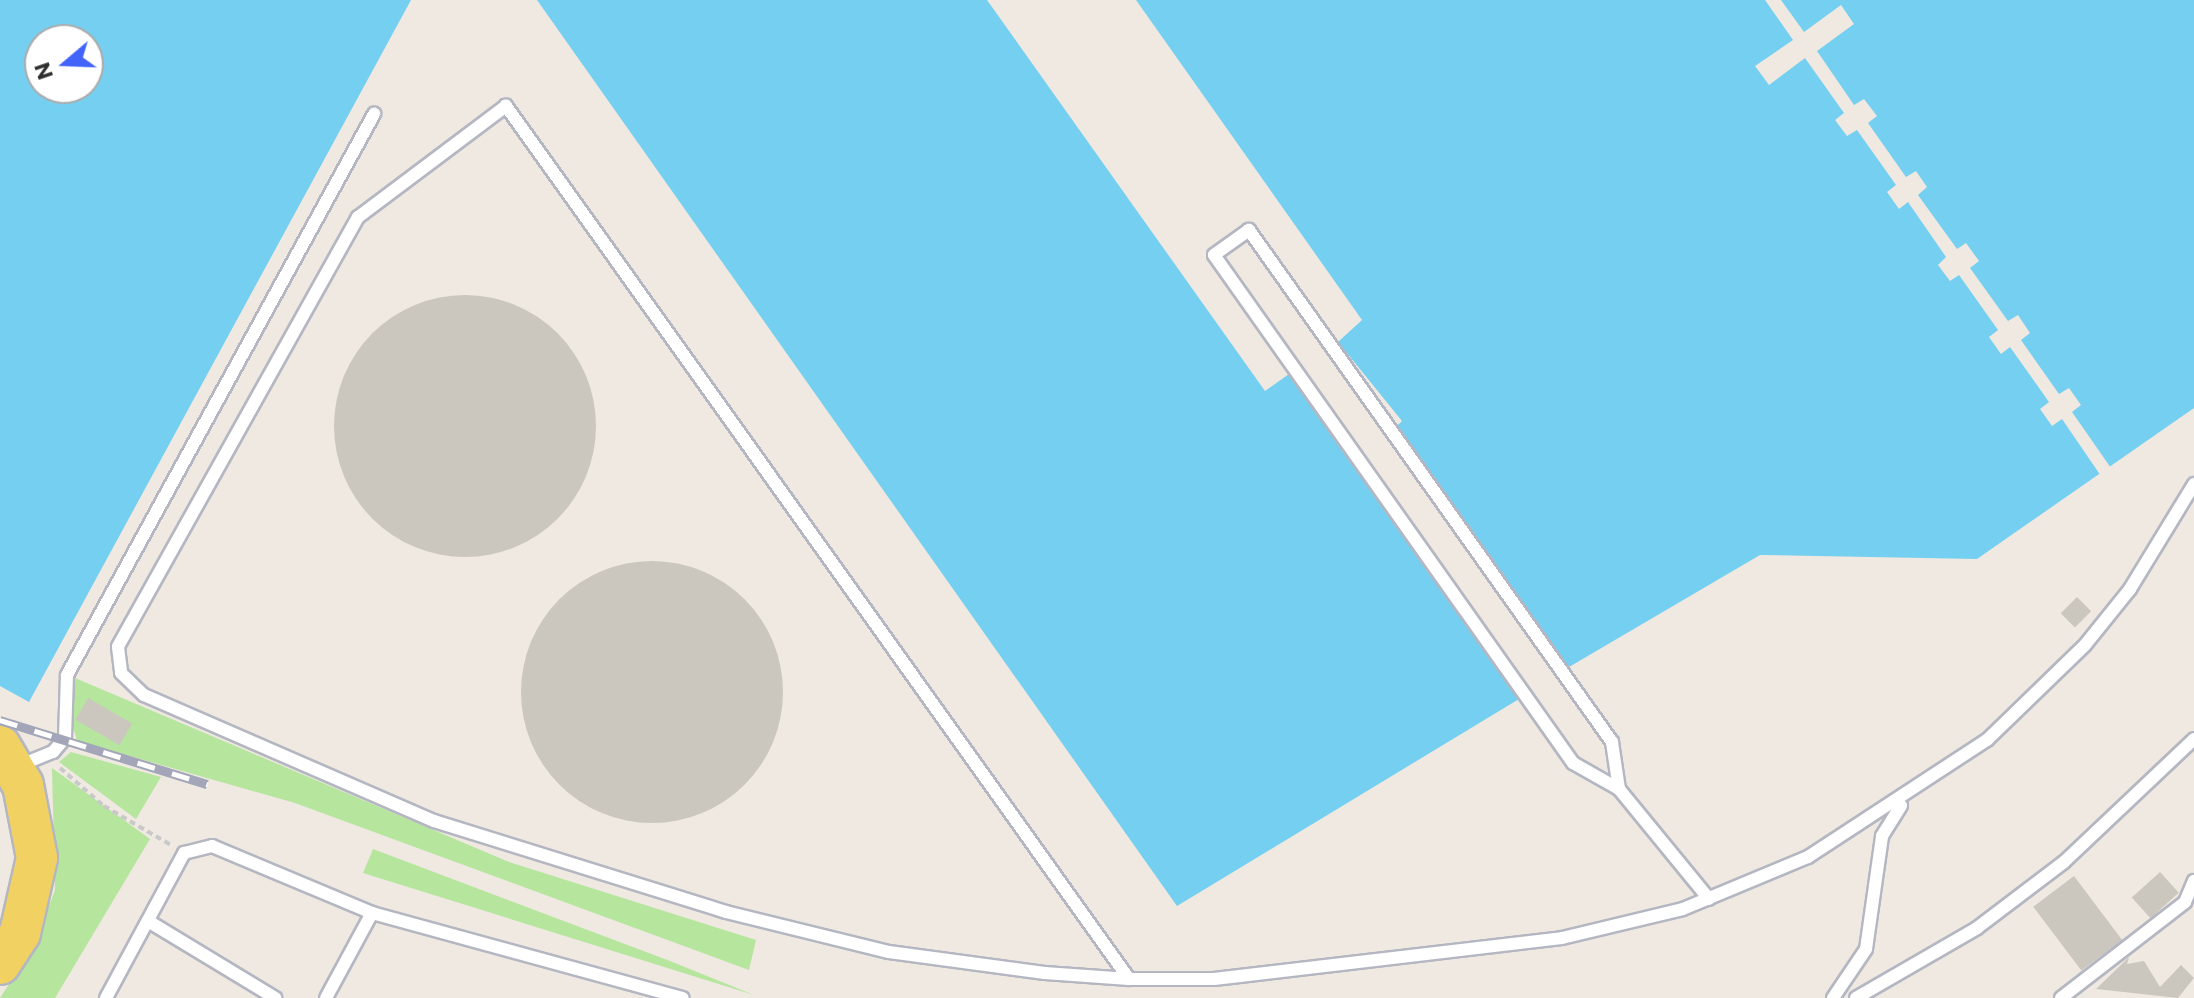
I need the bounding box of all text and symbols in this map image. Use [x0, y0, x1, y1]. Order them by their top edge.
north arrow [24, 24, 104, 104]
text: N [27, 59, 58, 84]

